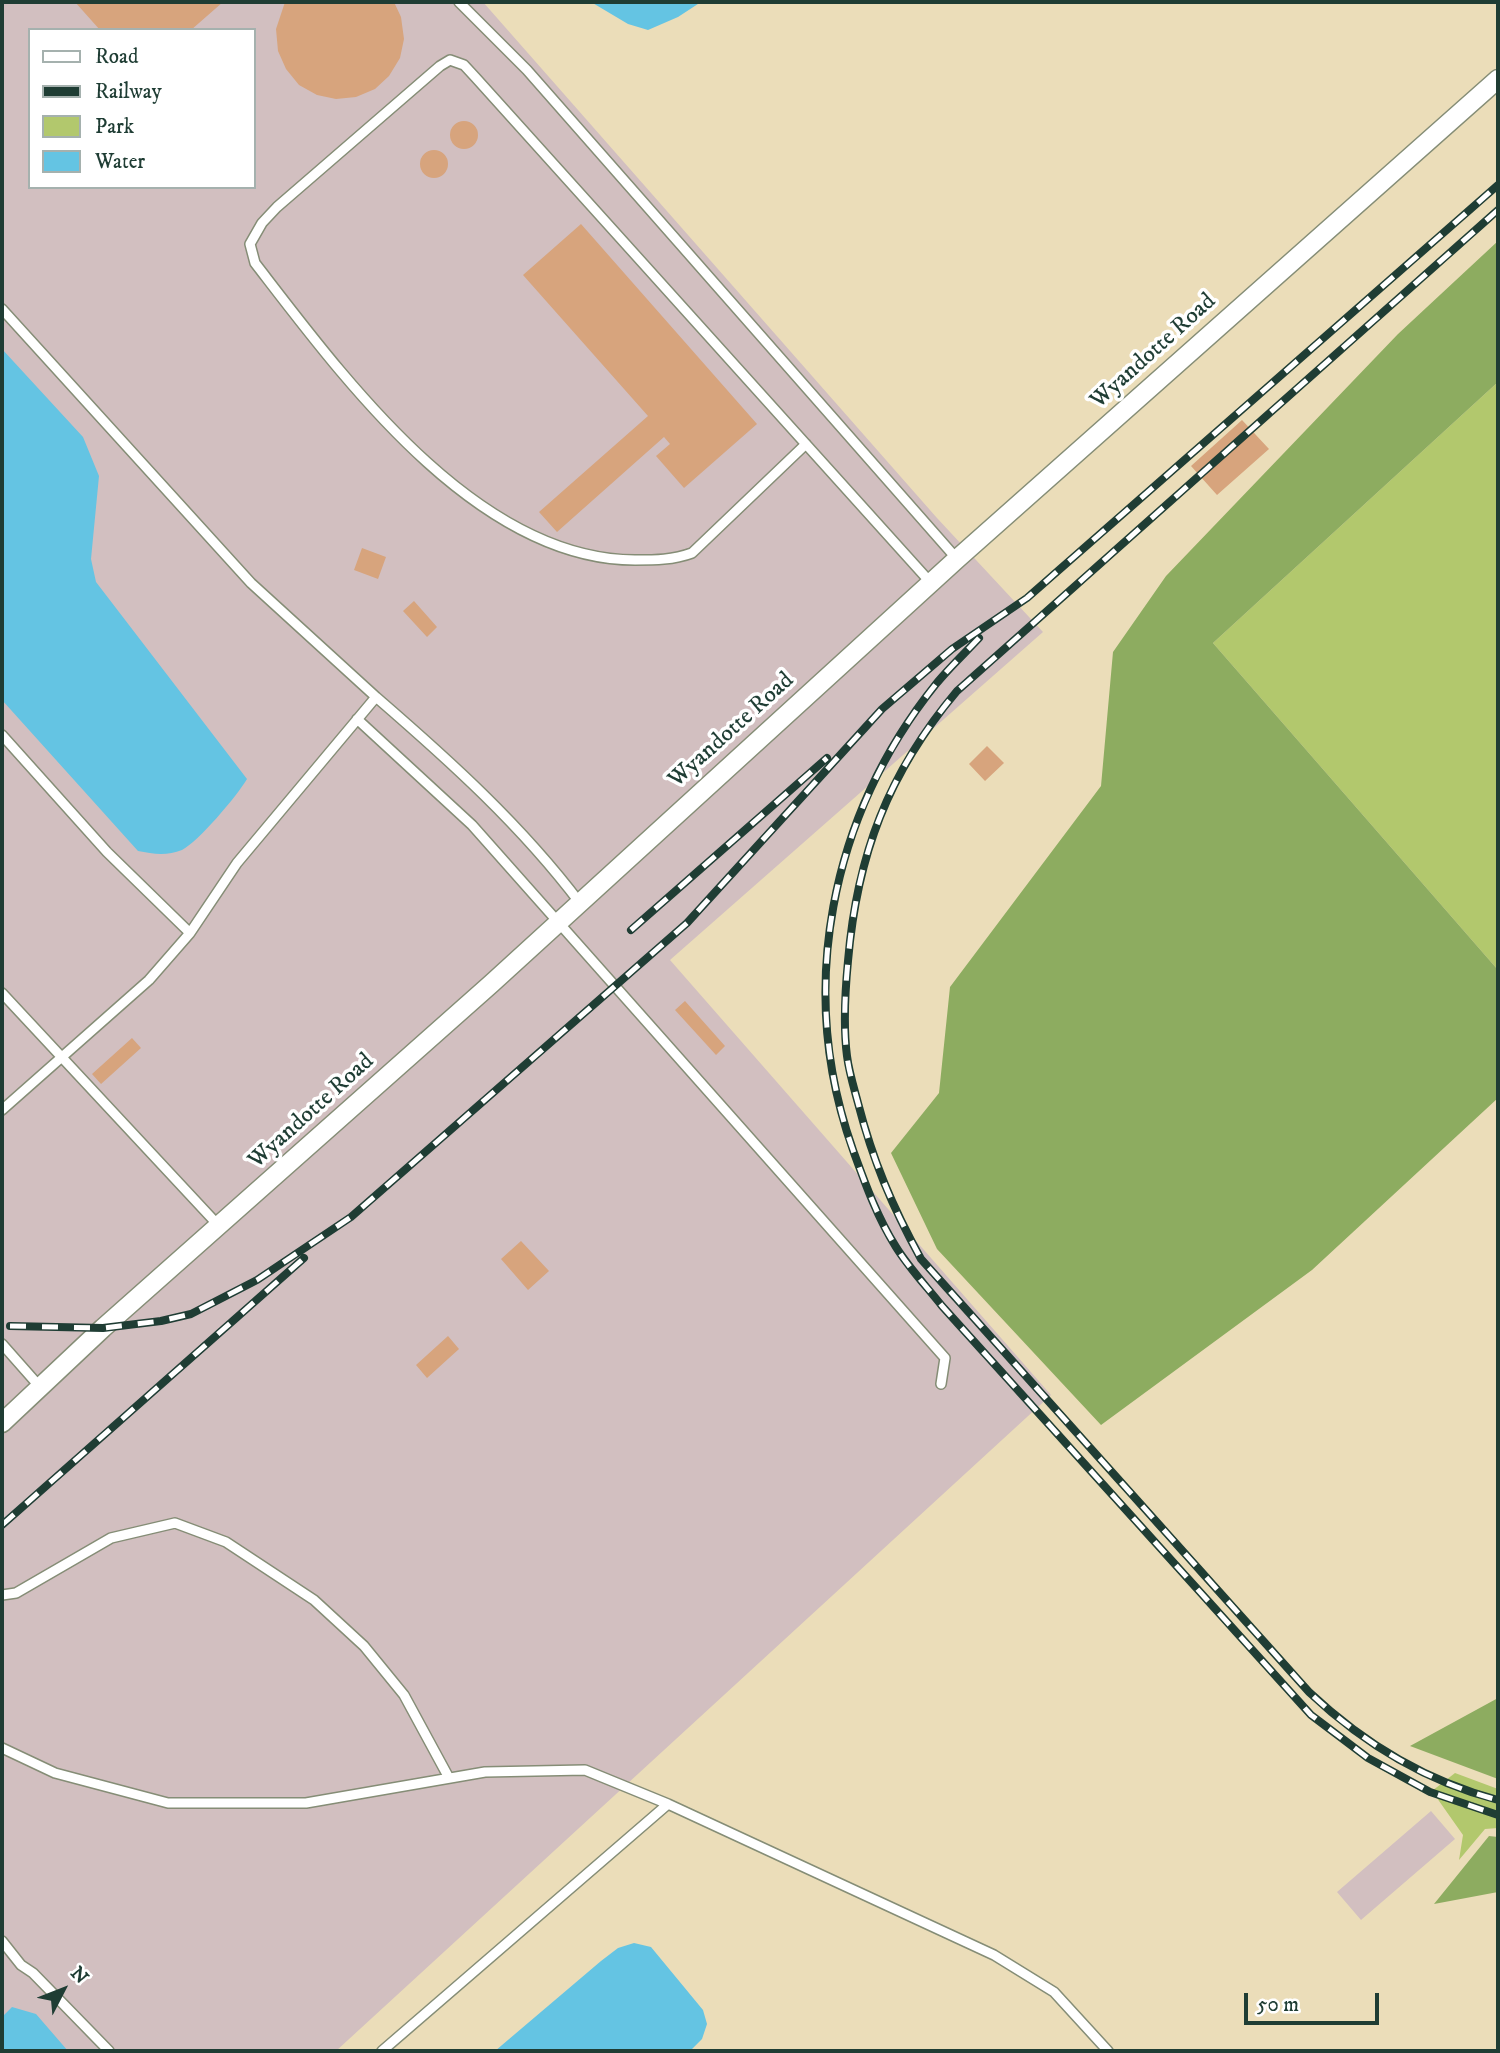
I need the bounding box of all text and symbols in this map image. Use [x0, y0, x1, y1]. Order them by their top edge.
legend [28, 28, 256, 189]
text: Road [95, 44, 139, 70]
text: Railway [95, 79, 162, 105]
text: Park [95, 114, 134, 140]
text: Water [95, 149, 145, 175]
street label: Wyandotte Road [1085, 288, 1223, 416]
street label: Wyandotte Road [663, 667, 801, 795]
street label: Wyandotte Road [243, 1048, 381, 1176]
north arrow [28, 1955, 98, 2025]
text: N [65, 1962, 93, 1989]
scale bar [1248, 1980, 1383, 2024]
text: 50 m [1257, 1992, 1299, 2018]

